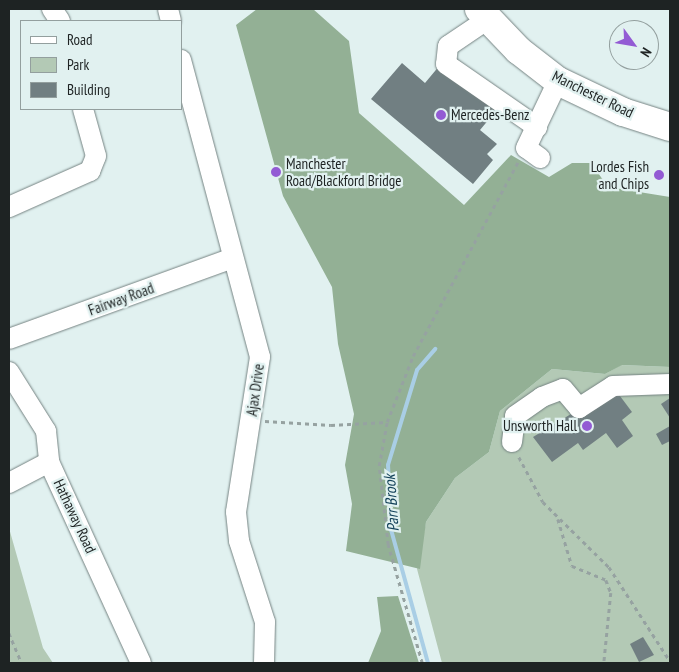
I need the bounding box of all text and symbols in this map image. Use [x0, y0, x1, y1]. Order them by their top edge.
legend [20, 20, 182, 110]
north arrow [609, 20, 659, 70]
text: Road [67, 30, 93, 49]
text: N [636, 44, 656, 60]
text: Park [67, 55, 89, 74]
street label: Manchester Road [549, 67, 637, 121]
text: Building [67, 80, 110, 99]
place label: Mercedes-Benz [451, 106, 530, 124]
marker: Mercedes-Benz [435, 109, 447, 121]
place label: Manchester Road/Blackford Bridge [286, 154, 401, 189]
place label: Lordes Fish and Chips [591, 157, 649, 192]
marker: Manchester Road/Blackford Bridge [270, 166, 282, 178]
marker: Lordes Fish and Chips [653, 169, 665, 181]
street label: Fairway Road [86, 279, 156, 319]
street label: Ajax Drive [242, 363, 268, 417]
place label: Unsworth Hall [503, 417, 577, 435]
marker: Unsworth Hall [581, 420, 593, 432]
water label: Parr Brook [379, 474, 403, 532]
street label: Hathaway Road [50, 476, 100, 556]

